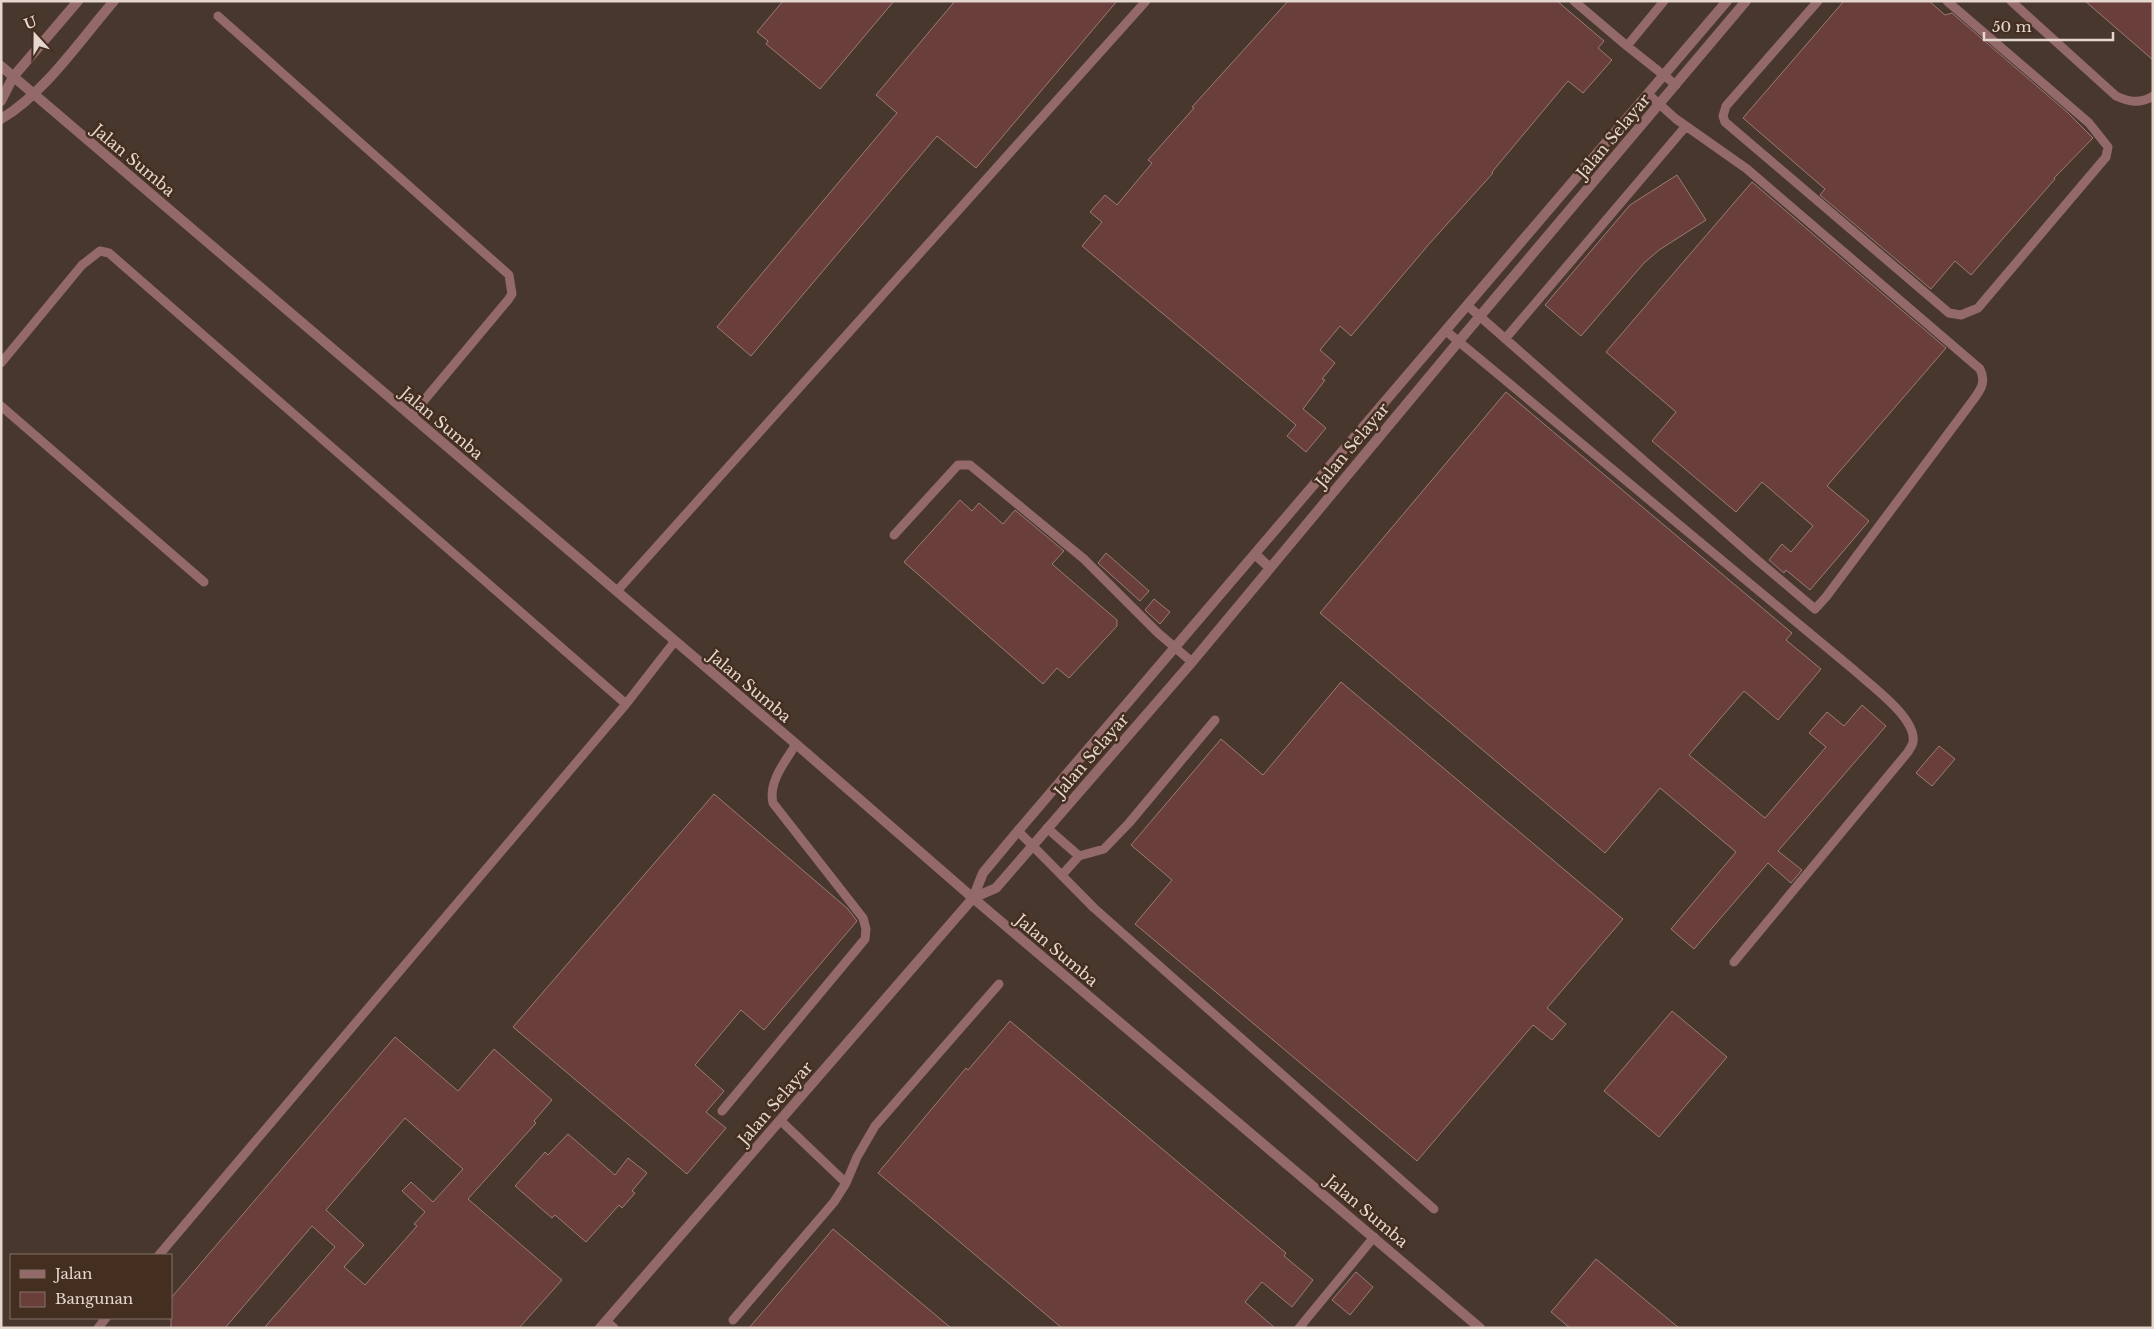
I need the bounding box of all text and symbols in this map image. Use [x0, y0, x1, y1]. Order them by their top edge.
north arrow [10, 10, 60, 60]
scale bar [1984, 10, 2113, 42]
text: U [21, 12, 40, 33]
text: 50 m [1992, 17, 2032, 36]
street label: Jalan Selayar [1571, 89, 1654, 184]
street label: Jalan Sumba [87, 118, 180, 200]
street label: Jalan Sumba [395, 381, 488, 463]
street label: Jalan Selayar [1310, 398, 1393, 493]
street label: Jalan Sumba [703, 644, 796, 726]
street label: Jalan Selayar [1048, 709, 1133, 802]
street label: Jalan Sumba [1010, 908, 1103, 990]
street label: Jalan Selayar [732, 1057, 817, 1150]
street label: Jalan Sumba [1320, 1169, 1413, 1251]
legend [10, 1254, 172, 1319]
text: Jalan [53, 1264, 92, 1283]
text: Bangunan [55, 1289, 133, 1308]

